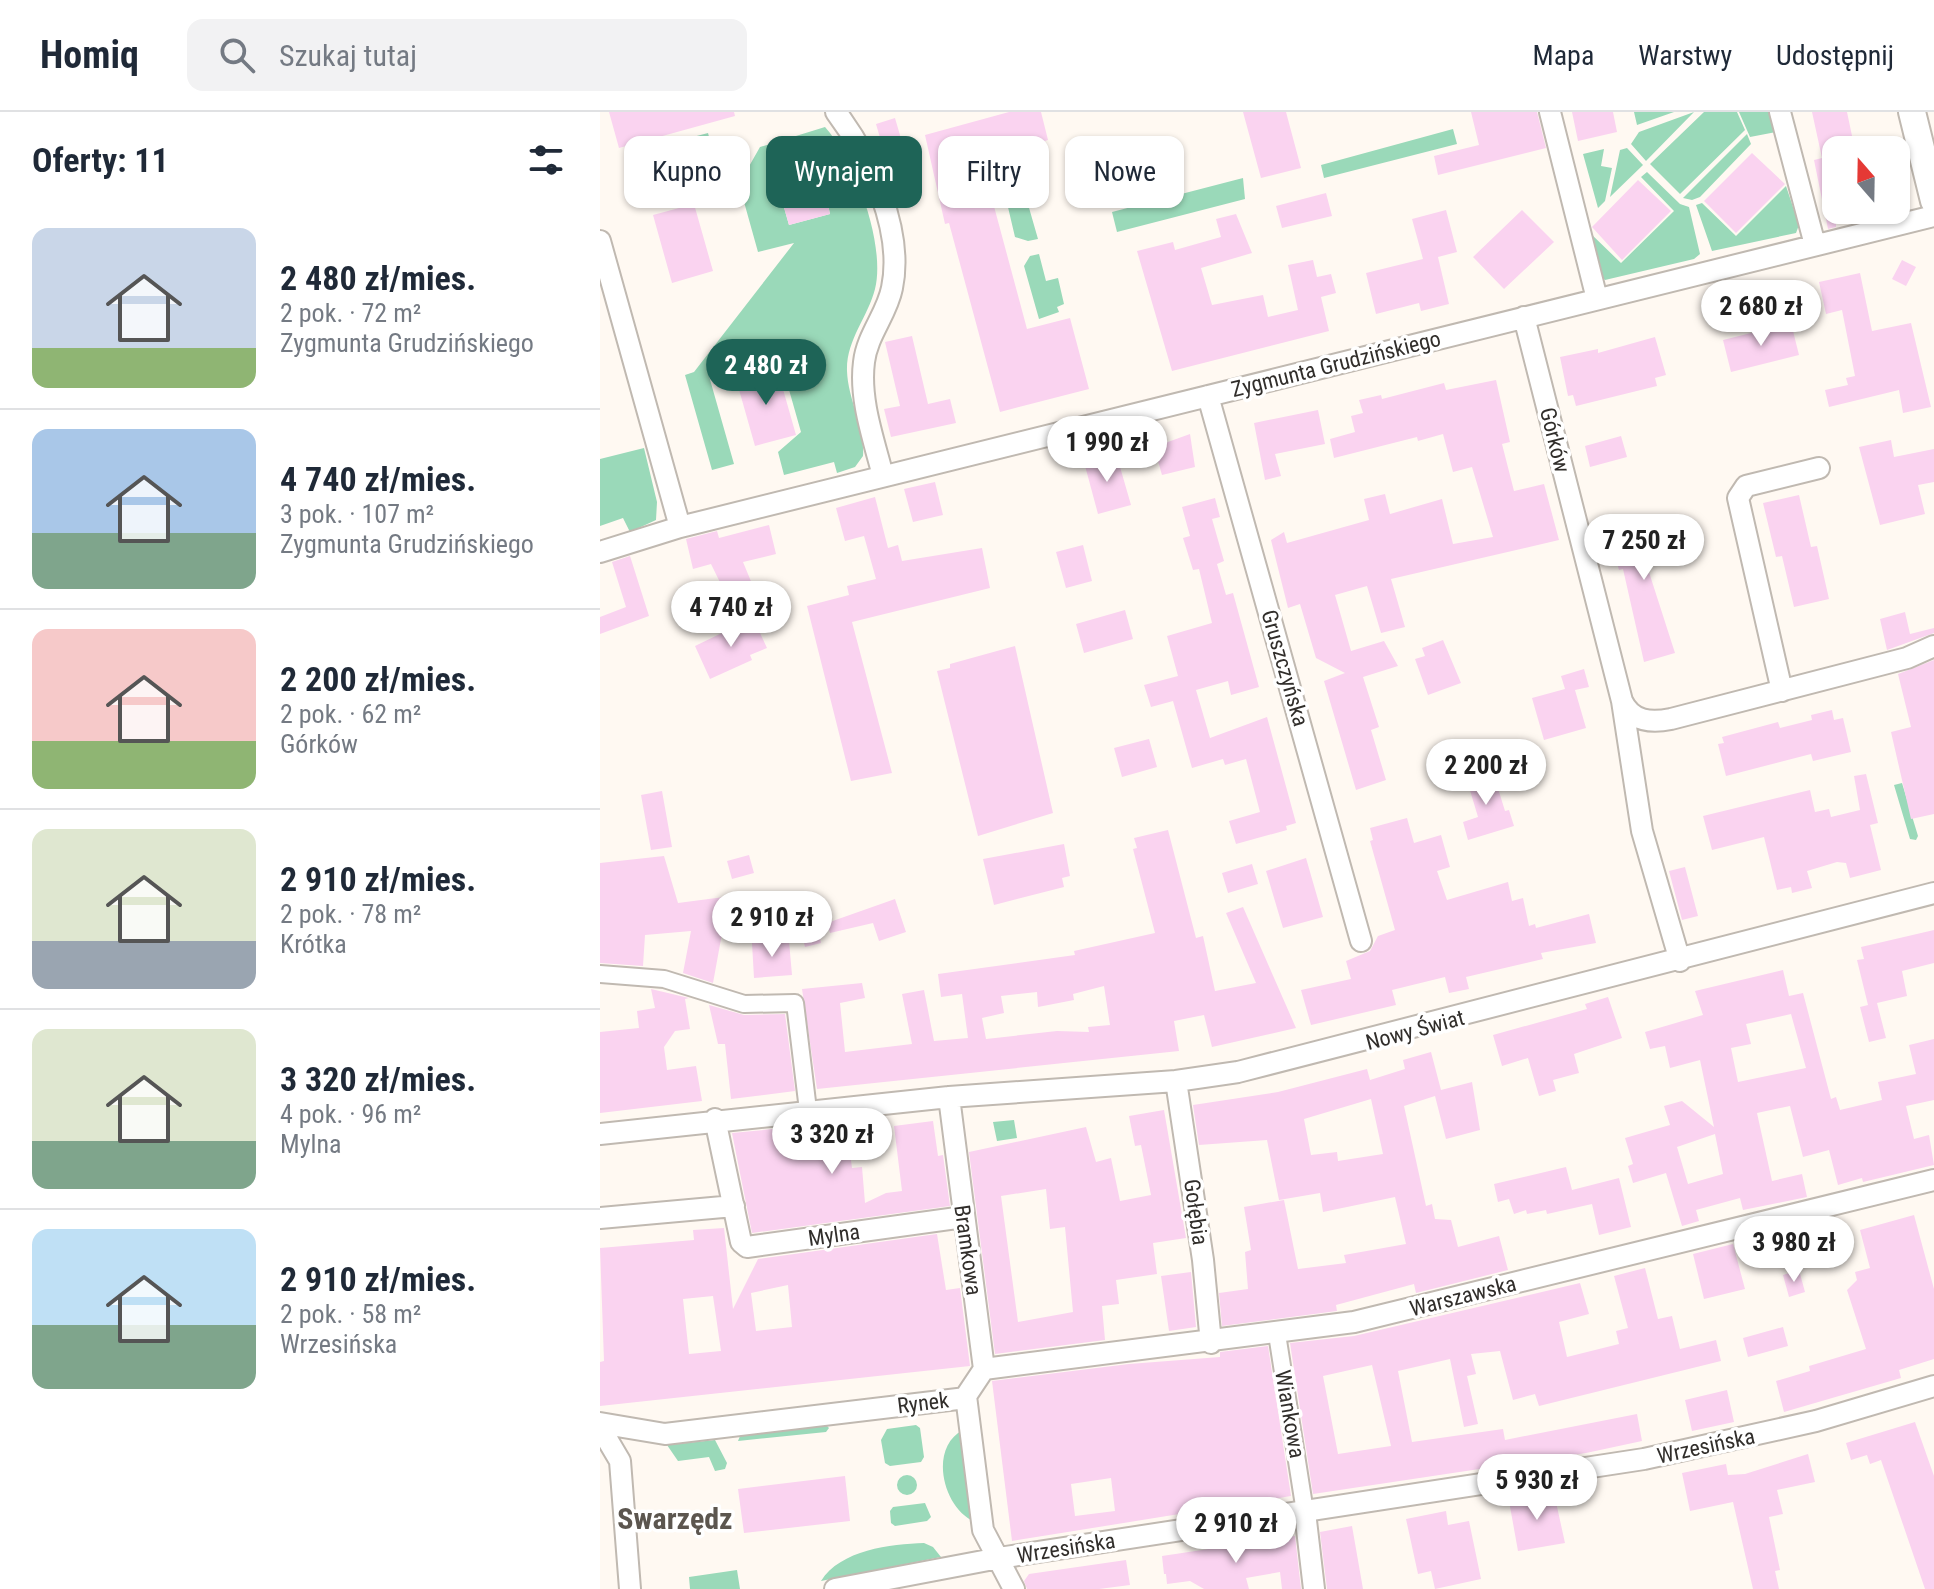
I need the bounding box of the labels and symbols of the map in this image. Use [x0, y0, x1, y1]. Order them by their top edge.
north arrow [1822, 136, 1910, 224]
pin: 2 680 zł [1678, 280, 1844, 348]
street label: Zygmunta Grudzińskiego [1229, 326, 1443, 402]
pin: 2 480 zł [683, 339, 849, 407]
street label: Górków [1535, 405, 1575, 475]
pin: 1 990 zł [1024, 416, 1190, 484]
pin: 7 250 zł [1561, 514, 1727, 582]
pin: 4 740 zł [648, 581, 814, 649]
street label: Gruszczyńska [1256, 607, 1314, 729]
pin: 2 200 zł [1403, 739, 1569, 807]
pin: 2 910 zł [689, 891, 855, 959]
street label: Nowy Świat [1363, 1005, 1467, 1055]
pin: 3 320 zł [749, 1108, 915, 1176]
street label: Gołębia [1179, 1177, 1213, 1247]
street label: Bramkowa [949, 1203, 987, 1297]
pin: 3 980 zł [1711, 1216, 1877, 1284]
street label: Mylna [806, 1219, 862, 1251]
street label: Warszawska [1407, 1271, 1519, 1321]
street label: Wiankowa [1270, 1368, 1310, 1460]
street label: Rynek [896, 1387, 950, 1419]
street label: Wrzesińska [1655, 1423, 1757, 1469]
pin: 5 930 zł [1454, 1454, 1620, 1522]
pin: 2 910 zł [1153, 1497, 1319, 1565]
district label: Swarzędz [617, 1501, 733, 1536]
street label: Wrzesińska [1015, 1528, 1117, 1568]

